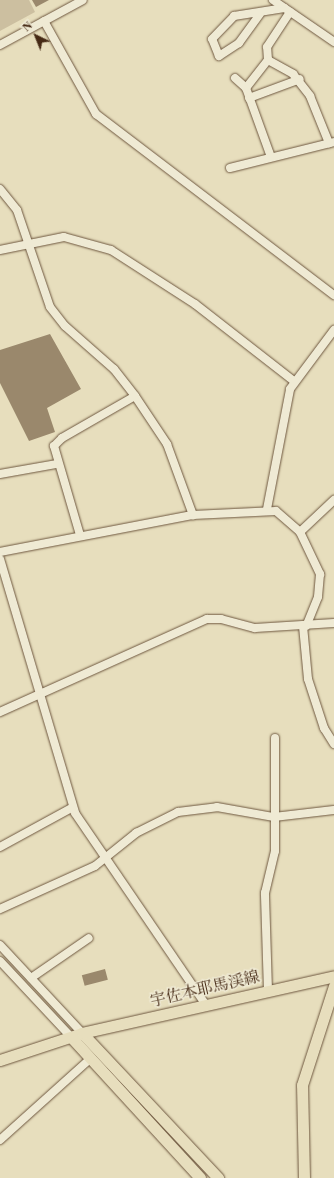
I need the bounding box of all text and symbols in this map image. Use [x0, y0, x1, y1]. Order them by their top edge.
north arrow [16, 16, 56, 56]
text: N [20, 19, 36, 35]
street label: 宇佐本耶馬渓線 [148, 967, 262, 1011]

